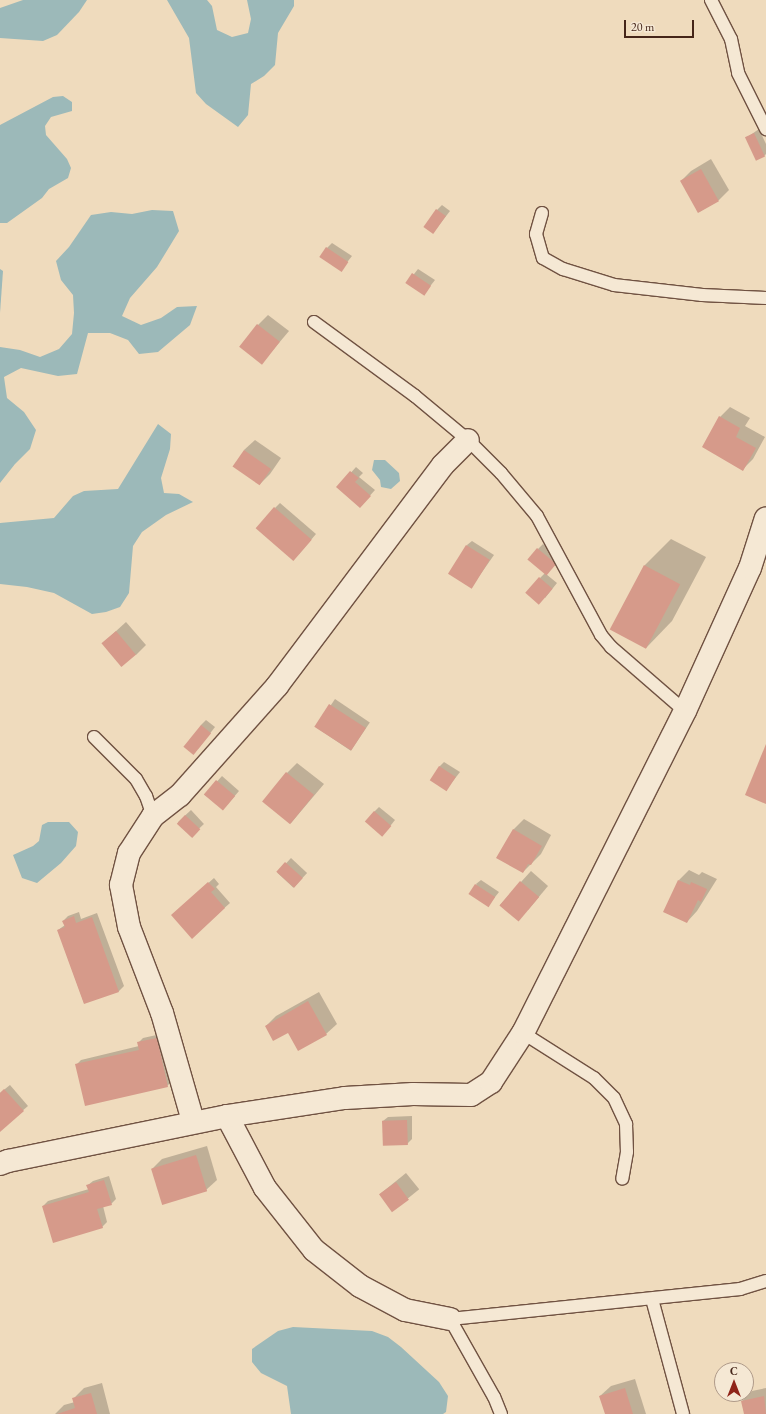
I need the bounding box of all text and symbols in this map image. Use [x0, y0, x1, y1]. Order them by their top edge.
scale bar [626, 12, 696, 38]
text: 20 m [631, 19, 654, 35]
north arrow [714, 1362, 754, 1402]
text: С [730, 1364, 738, 1378]

